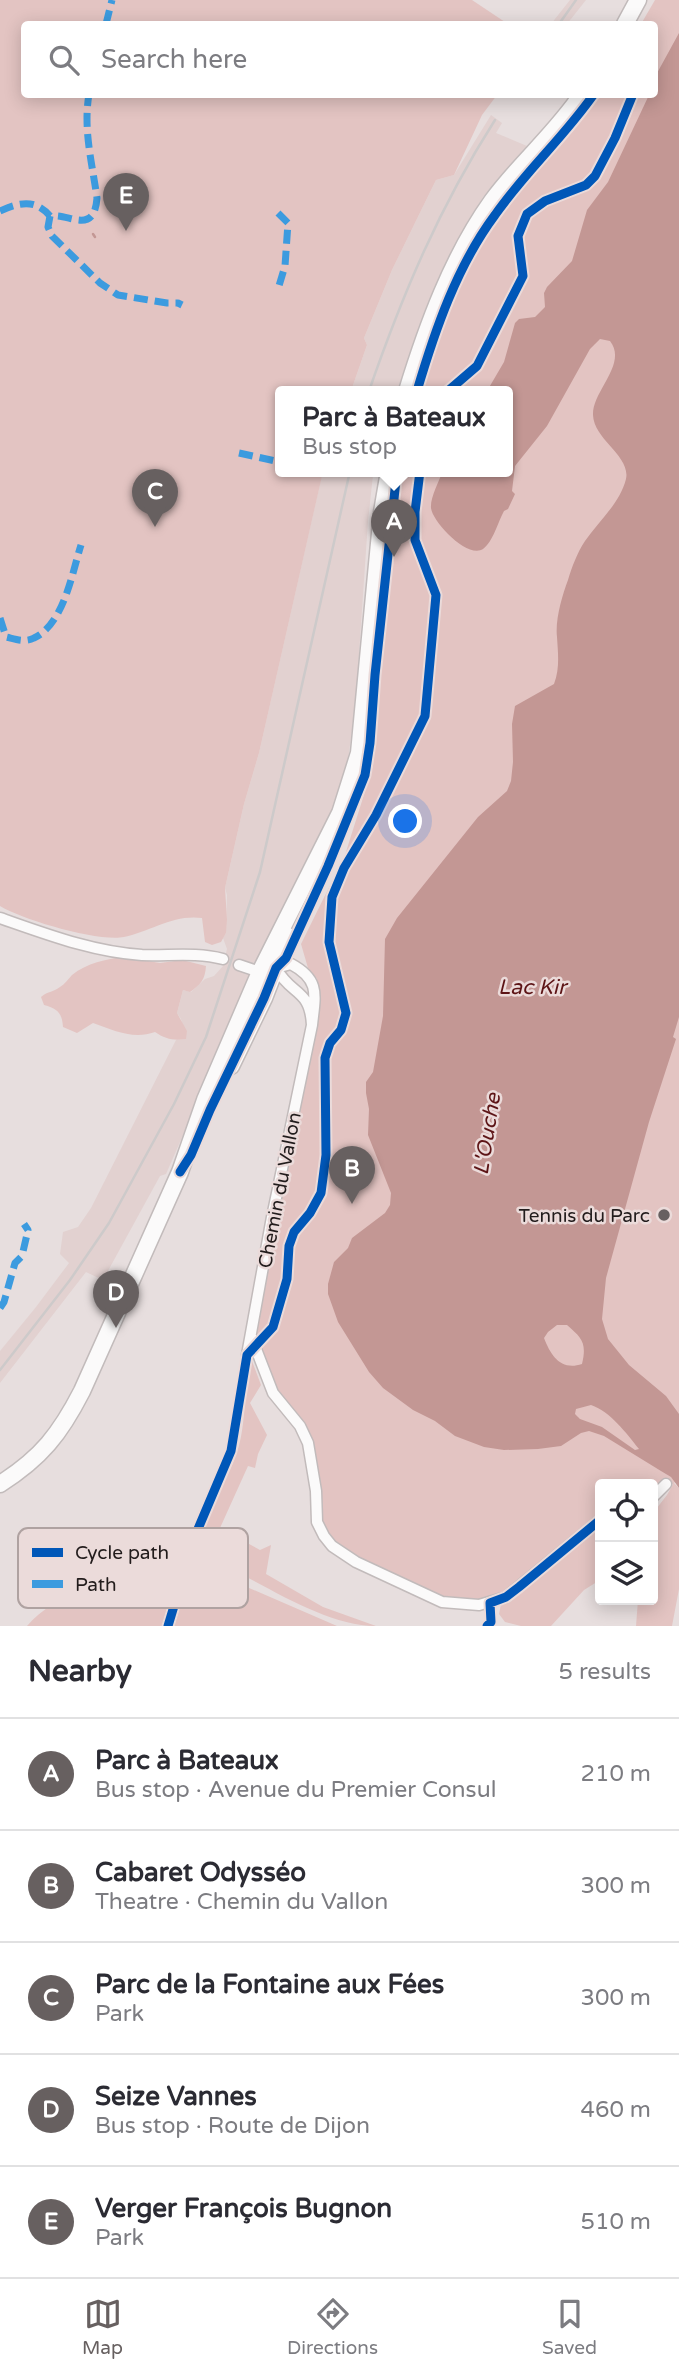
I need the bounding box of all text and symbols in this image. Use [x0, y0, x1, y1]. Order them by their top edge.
search box [21, 21, 658, 98]
icon: search [45, 41, 83, 79]
text: Search here [101, 44, 247, 75]
pin: E [103, 173, 149, 231]
popup [275, 386, 513, 477]
text: Parc à Bateaux [302, 402, 486, 433]
text: Bus stop [302, 433, 397, 461]
pin: C [132, 469, 178, 527]
pin: A [371, 499, 417, 557]
your location [388, 804, 422, 838]
water label: Lac Kir [498, 975, 569, 1000]
water label: L'Ouche [469, 1090, 506, 1177]
street label: Chemin du Vallon [254, 1110, 306, 1270]
pin: B [329, 1146, 375, 1204]
place label: Tennis du Parc [518, 1205, 650, 1227]
marker: Tennis du Parc [656, 1207, 672, 1223]
pin: D [93, 1270, 139, 1328]
map controls [595, 1479, 658, 1605]
button: locate [595, 1479, 658, 1542]
legend [18, 1528, 248, 1608]
text: Cycle path [75, 1542, 169, 1564]
button: layers [595, 1542, 658, 1605]
text: Path [75, 1574, 117, 1596]
text: Nearby [28, 1653, 132, 1690]
text: 5 results [558, 1658, 651, 1686]
text: Parc à Bateaux [95, 1745, 279, 1776]
text: A [42, 1760, 60, 1788]
text: 210 m [581, 1760, 651, 1788]
text: Bus stop · Avenue du Premier Consul [95, 1776, 496, 1804]
text: Cabaret Odysséo [95, 1857, 306, 1888]
text: B [43, 1872, 59, 1900]
text: 300 m [581, 1872, 651, 1900]
text: Theatre · Chemin du Vallon [95, 1888, 388, 1916]
text: Parc de la Fontaine aux Fées [95, 1969, 444, 2000]
text: C [43, 1984, 59, 2012]
text: 300 m [581, 1984, 651, 2012]
text: Park [95, 2000, 144, 2028]
text: Seize Vannes [95, 2081, 257, 2112]
text: D [42, 2096, 60, 2124]
text: 460 m [581, 2096, 651, 2124]
text: Bus stop · Route de Dijon [95, 2112, 370, 2140]
text: Verger François Bugnon [95, 2193, 392, 2224]
text: E [44, 2208, 58, 2236]
text: 510 m [581, 2208, 651, 2236]
text: Park [95, 2224, 144, 2252]
tab: Map [82, 2295, 123, 2359]
tab: Directions [287, 2295, 378, 2359]
tab: Saved [542, 2295, 597, 2359]

